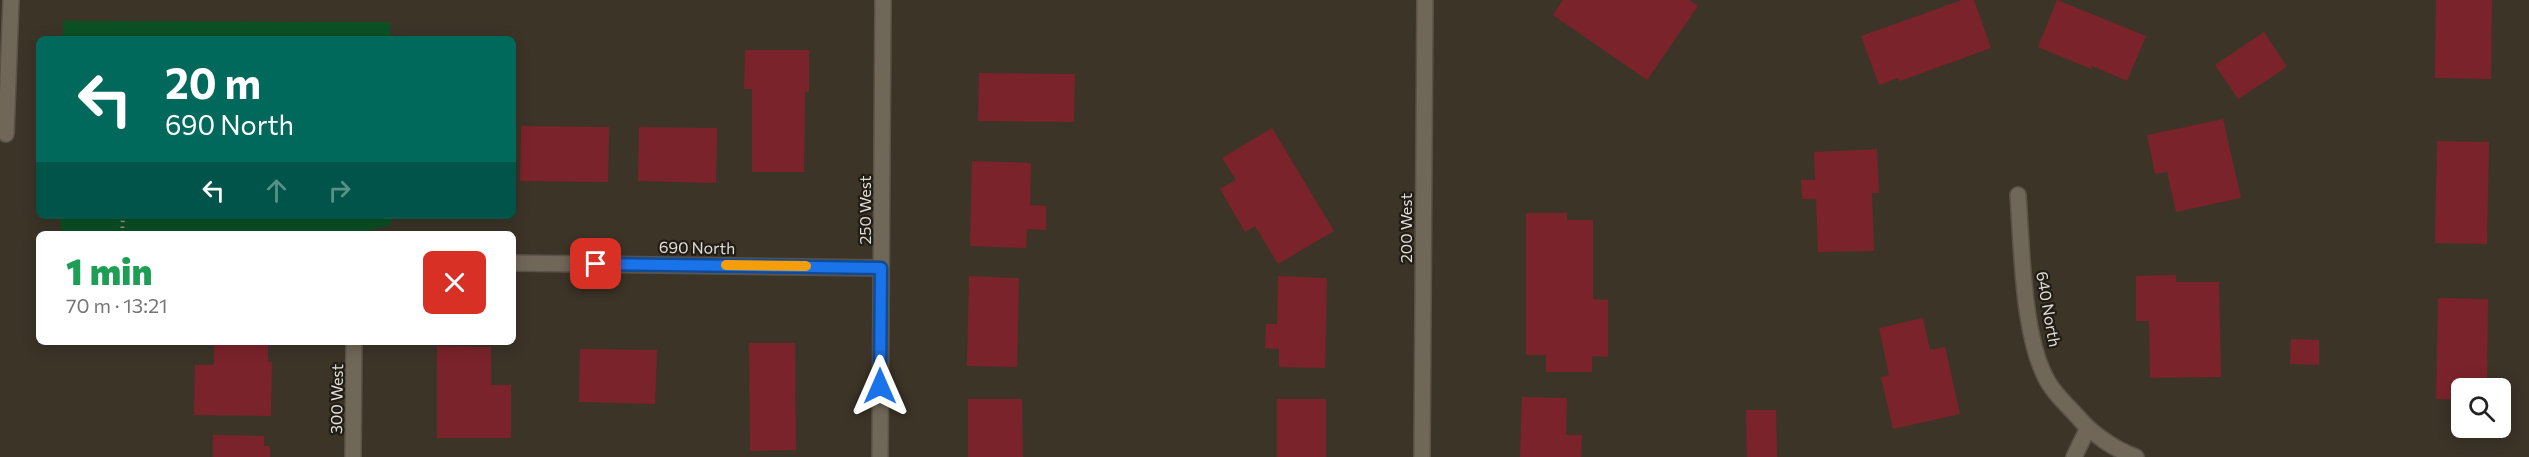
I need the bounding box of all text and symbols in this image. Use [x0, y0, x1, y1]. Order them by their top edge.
text: 20 m [165, 56, 261, 108]
icon: left [66, 60, 144, 138]
text: 690 North [165, 108, 294, 141]
icon: left [197, 174, 230, 207]
icon: ahead [260, 174, 293, 207]
icon: right [323, 174, 356, 207]
street label: 250 West [855, 175, 874, 245]
street label: 200 West [1396, 192, 1415, 263]
street label: 690 North [659, 237, 735, 257]
pin [570, 238, 621, 289]
icon: arrive [579, 247, 612, 280]
text: 1 min [66, 248, 152, 292]
button: close [423, 251, 486, 314]
street label: 640 North [2033, 270, 2065, 348]
text: 70 m · 13:21 [66, 293, 168, 317]
position arrow [848, 354, 912, 418]
street label: 300 West [326, 363, 346, 434]
map controls [2451, 378, 2511, 438]
button: search [2451, 378, 2511, 438]

